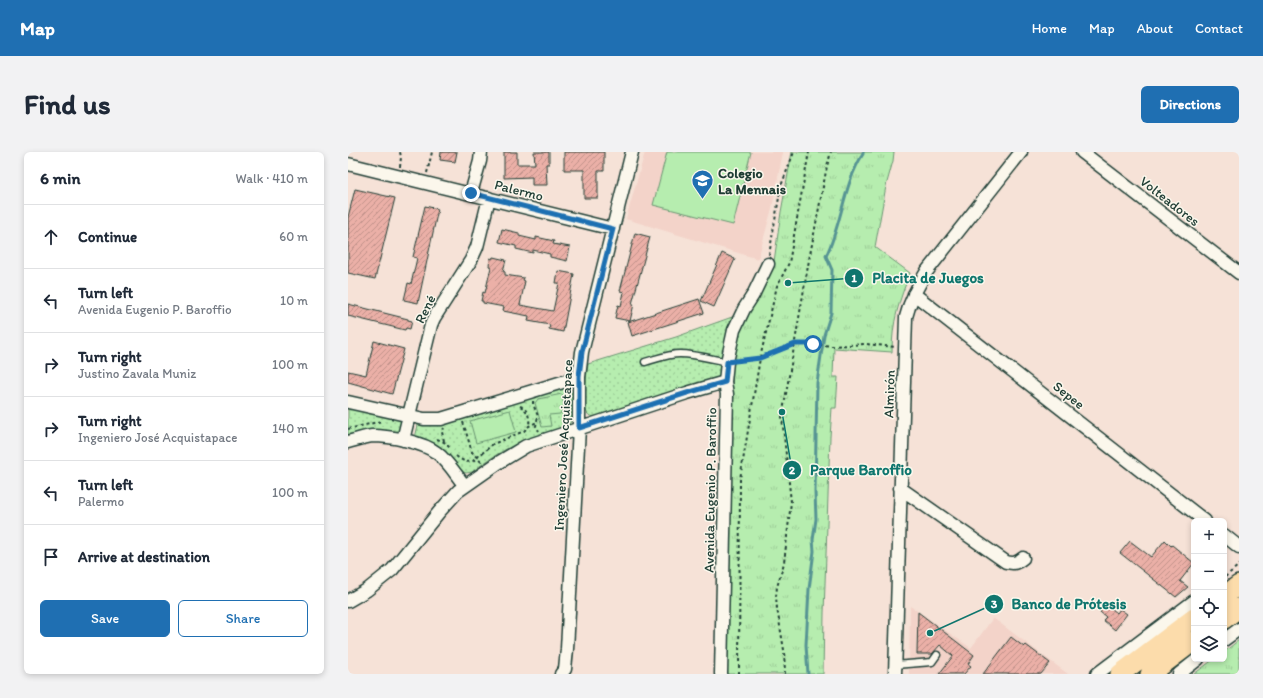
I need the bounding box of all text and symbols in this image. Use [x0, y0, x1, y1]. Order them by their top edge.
text: Map [20, 17, 55, 40]
text: Home [1032, 20, 1067, 37]
text: Map [1089, 20, 1115, 37]
text: About [1137, 20, 1173, 37]
text: Contact [1195, 20, 1243, 37]
button: Directions [1141, 86, 1239, 123]
text: Find us [24, 87, 111, 121]
place label: Colegio La Mennais [718, 165, 786, 198]
text: 6 min [40, 168, 81, 188]
school or university icon: Colegio La Mennais [689, 168, 715, 201]
text: Walk · 410 m [236, 171, 308, 186]
street label: Volteadores [1136, 173, 1203, 230]
street label: Palermo [493, 176, 545, 205]
route end [462, 184, 480, 202]
icon: ahead [40, 226, 62, 248]
text: Continue [78, 228, 137, 246]
text: 60 m [279, 229, 308, 244]
callout: Placita de Juegos [844, 265, 992, 292]
text: Placita de Juegos [872, 269, 984, 288]
text: 1 [851, 271, 857, 285]
text: Turn left [78, 284, 133, 302]
icon: left [40, 290, 62, 312]
street label: René [411, 292, 440, 326]
text: 10 m [280, 293, 308, 308]
text: Avenida Eugenio P. Baroffio [78, 302, 232, 317]
route start [804, 335, 822, 353]
text: Turn right [78, 348, 142, 366]
icon: right [40, 354, 62, 376]
text: 100 m [272, 357, 308, 372]
street label: Ingeniero José Acquistapace [551, 359, 576, 531]
text: Justino Zavala Muniz [78, 366, 196, 381]
street label: Almirón [880, 369, 899, 419]
street label: Sepee [1050, 378, 1088, 413]
street label: Avenida Eugenio P. Baroffio [701, 407, 720, 573]
text: Turn right [78, 412, 142, 430]
icon: right [40, 418, 62, 440]
text: 140 m [272, 421, 308, 436]
text: Ingeniero José Acquistapace [78, 430, 237, 445]
callout: Parque Baroffio [782, 457, 920, 484]
text: Parque Baroffio [810, 461, 912, 480]
text: 2 [789, 463, 796, 477]
text: Turn left [78, 476, 133, 494]
icon: left [40, 482, 62, 504]
text: 100 m [272, 485, 308, 500]
text: Palermo [78, 494, 124, 509]
map controls [1191, 518, 1227, 662]
button: + [1191, 518, 1227, 554]
icon: arrive [40, 546, 62, 568]
text: Arrive at destination [78, 548, 210, 566]
button: − [1191, 554, 1227, 590]
button: locate [1191, 590, 1227, 626]
callout: Banco de Prótesis [984, 591, 1134, 618]
text: Banco de Prótesis [1012, 595, 1127, 613]
text: 3 [991, 597, 998, 611]
button: Save [40, 600, 170, 637]
button: Share [178, 600, 308, 637]
button: layers [1191, 626, 1227, 662]

